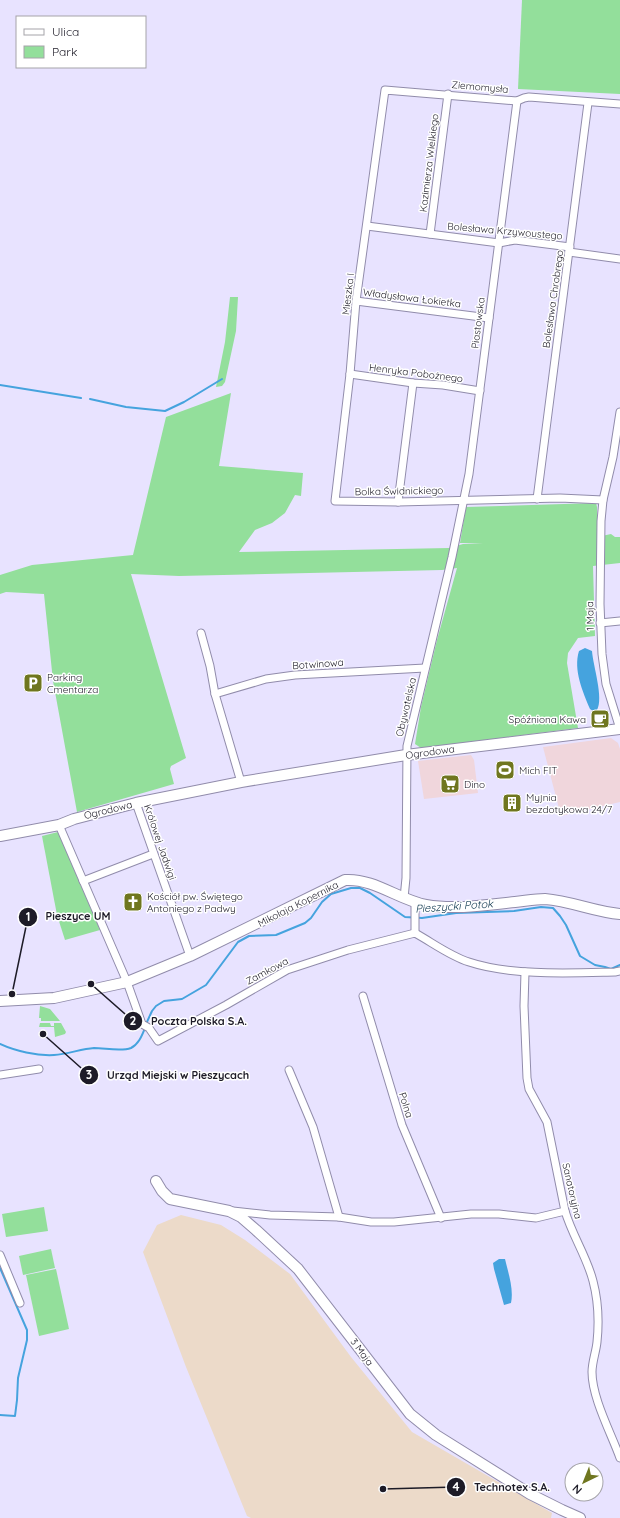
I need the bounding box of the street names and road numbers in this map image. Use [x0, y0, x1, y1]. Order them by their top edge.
street label: Ziemomysła [451, 78, 509, 96]
street label: Kazimierza Wielkiego [417, 113, 441, 213]
street label: Bolesława Krzywoustego [447, 219, 563, 243]
street label: Bolesława Chrobrego [540, 249, 566, 349]
street label: Mieszka I [339, 272, 357, 316]
street label: Władysława Łokietka [362, 286, 462, 310]
street label: Piastowska [468, 297, 488, 349]
street label: Henryka Pobożnego [368, 361, 464, 385]
street label: Bolka Świdnickiego [355, 484, 443, 498]
street label: 1 Maja [583, 601, 597, 631]
street label: Botwinowa [292, 656, 344, 672]
street label: Obywatelska [393, 676, 419, 738]
street label: Ogrodowa [405, 742, 455, 762]
street label: Ogrodowa [83, 798, 133, 822]
street label: Królowej Jadwigi [141, 802, 179, 882]
street label: Mikołaja Kopernika [255, 878, 341, 930]
street label: Zamkowa [243, 954, 291, 988]
street label: Polna [396, 1091, 416, 1119]
street label: Sanatoryjna [559, 1162, 585, 1220]
street label: 3 Maja [348, 1336, 376, 1368]

